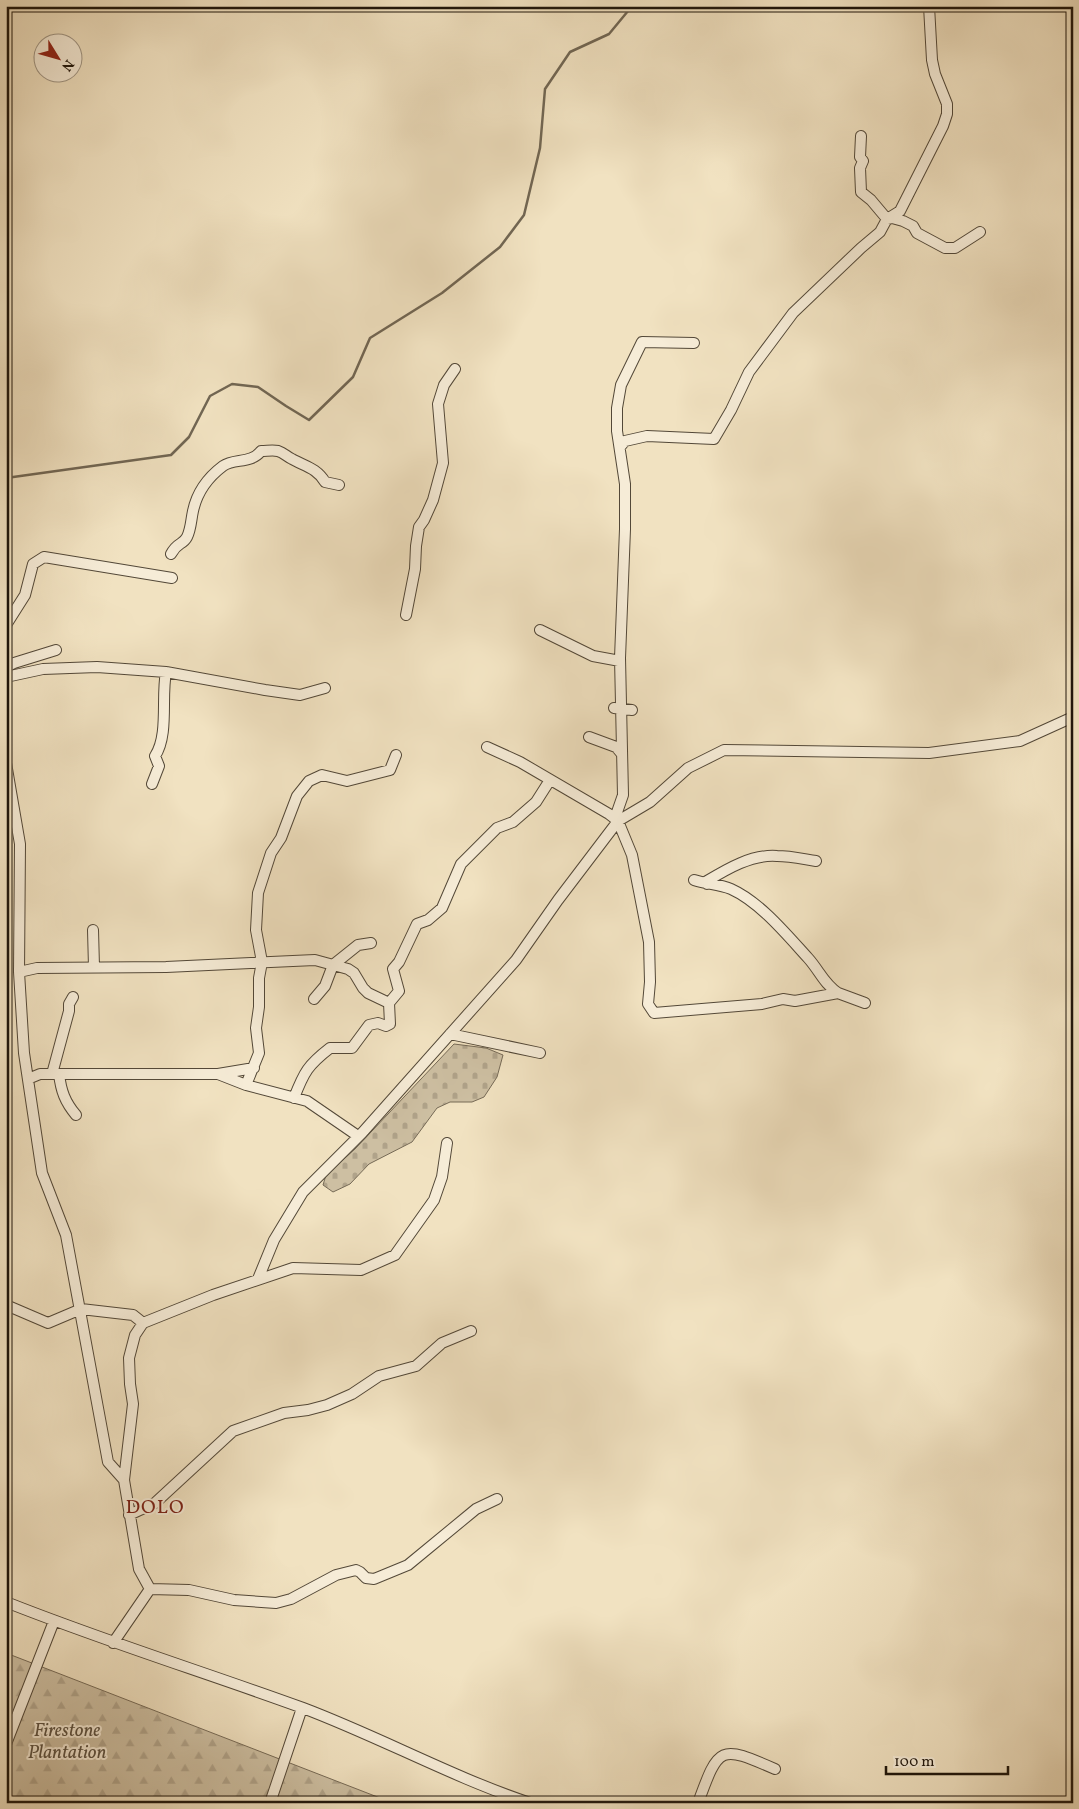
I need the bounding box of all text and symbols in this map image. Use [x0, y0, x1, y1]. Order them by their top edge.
north arrow [32, 32, 82, 82]
text: N [57, 55, 78, 75]
district label: DOLO [125, 1494, 185, 1522]
park label: Firestone Plantation [28, 1718, 107, 1766]
scale bar [886, 1744, 1009, 1776]
text: 100 m [894, 1752, 934, 1773]

